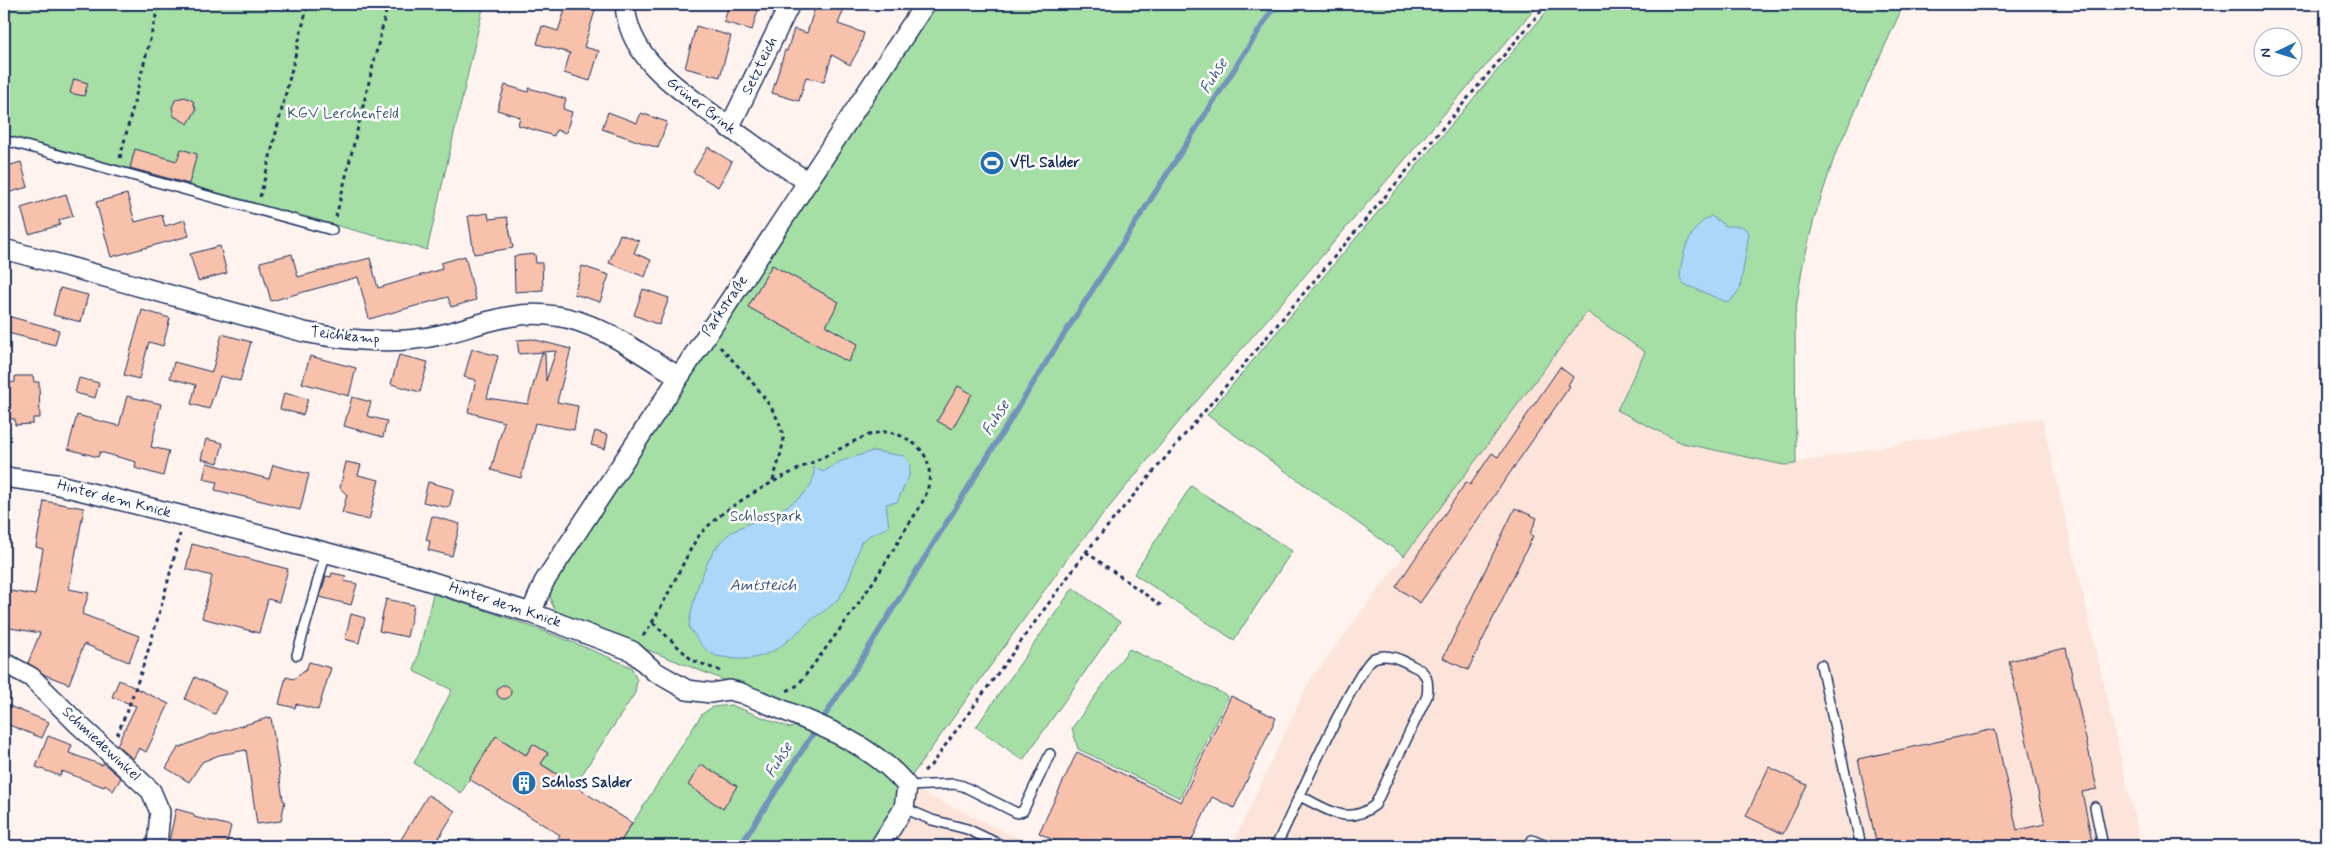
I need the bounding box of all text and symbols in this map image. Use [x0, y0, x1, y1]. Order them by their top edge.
north arrow [2252, 28, 2302, 78]
street label: Setzteich [737, 33, 783, 98]
text: N [2257, 48, 2275, 58]
water label: Fuhse [1195, 54, 1233, 98]
street label: Grüner Brink [662, 72, 740, 140]
park label: KGV Lerchenfeld [287, 104, 399, 124]
sports icon: VfL Salder [979, 150, 1005, 176]
place label: VfL Salder [1010, 153, 1081, 173]
street label: Parkstraße [697, 271, 753, 341]
street label: Teichkamp [309, 322, 381, 350]
water label: Fuhse [977, 396, 1015, 440]
street label: Hinter dem Knick [55, 475, 173, 523]
park label: Schlosspark [730, 507, 802, 527]
water label: Amtsteich [730, 575, 797, 596]
street label: Hinter dem Knick [446, 577, 564, 633]
street label: Schmiedewinkel [57, 702, 145, 786]
water label: Fuhse [760, 738, 798, 782]
building icon: Schloss Salder [511, 770, 537, 796]
place label: Schloss Salder [542, 773, 633, 793]

